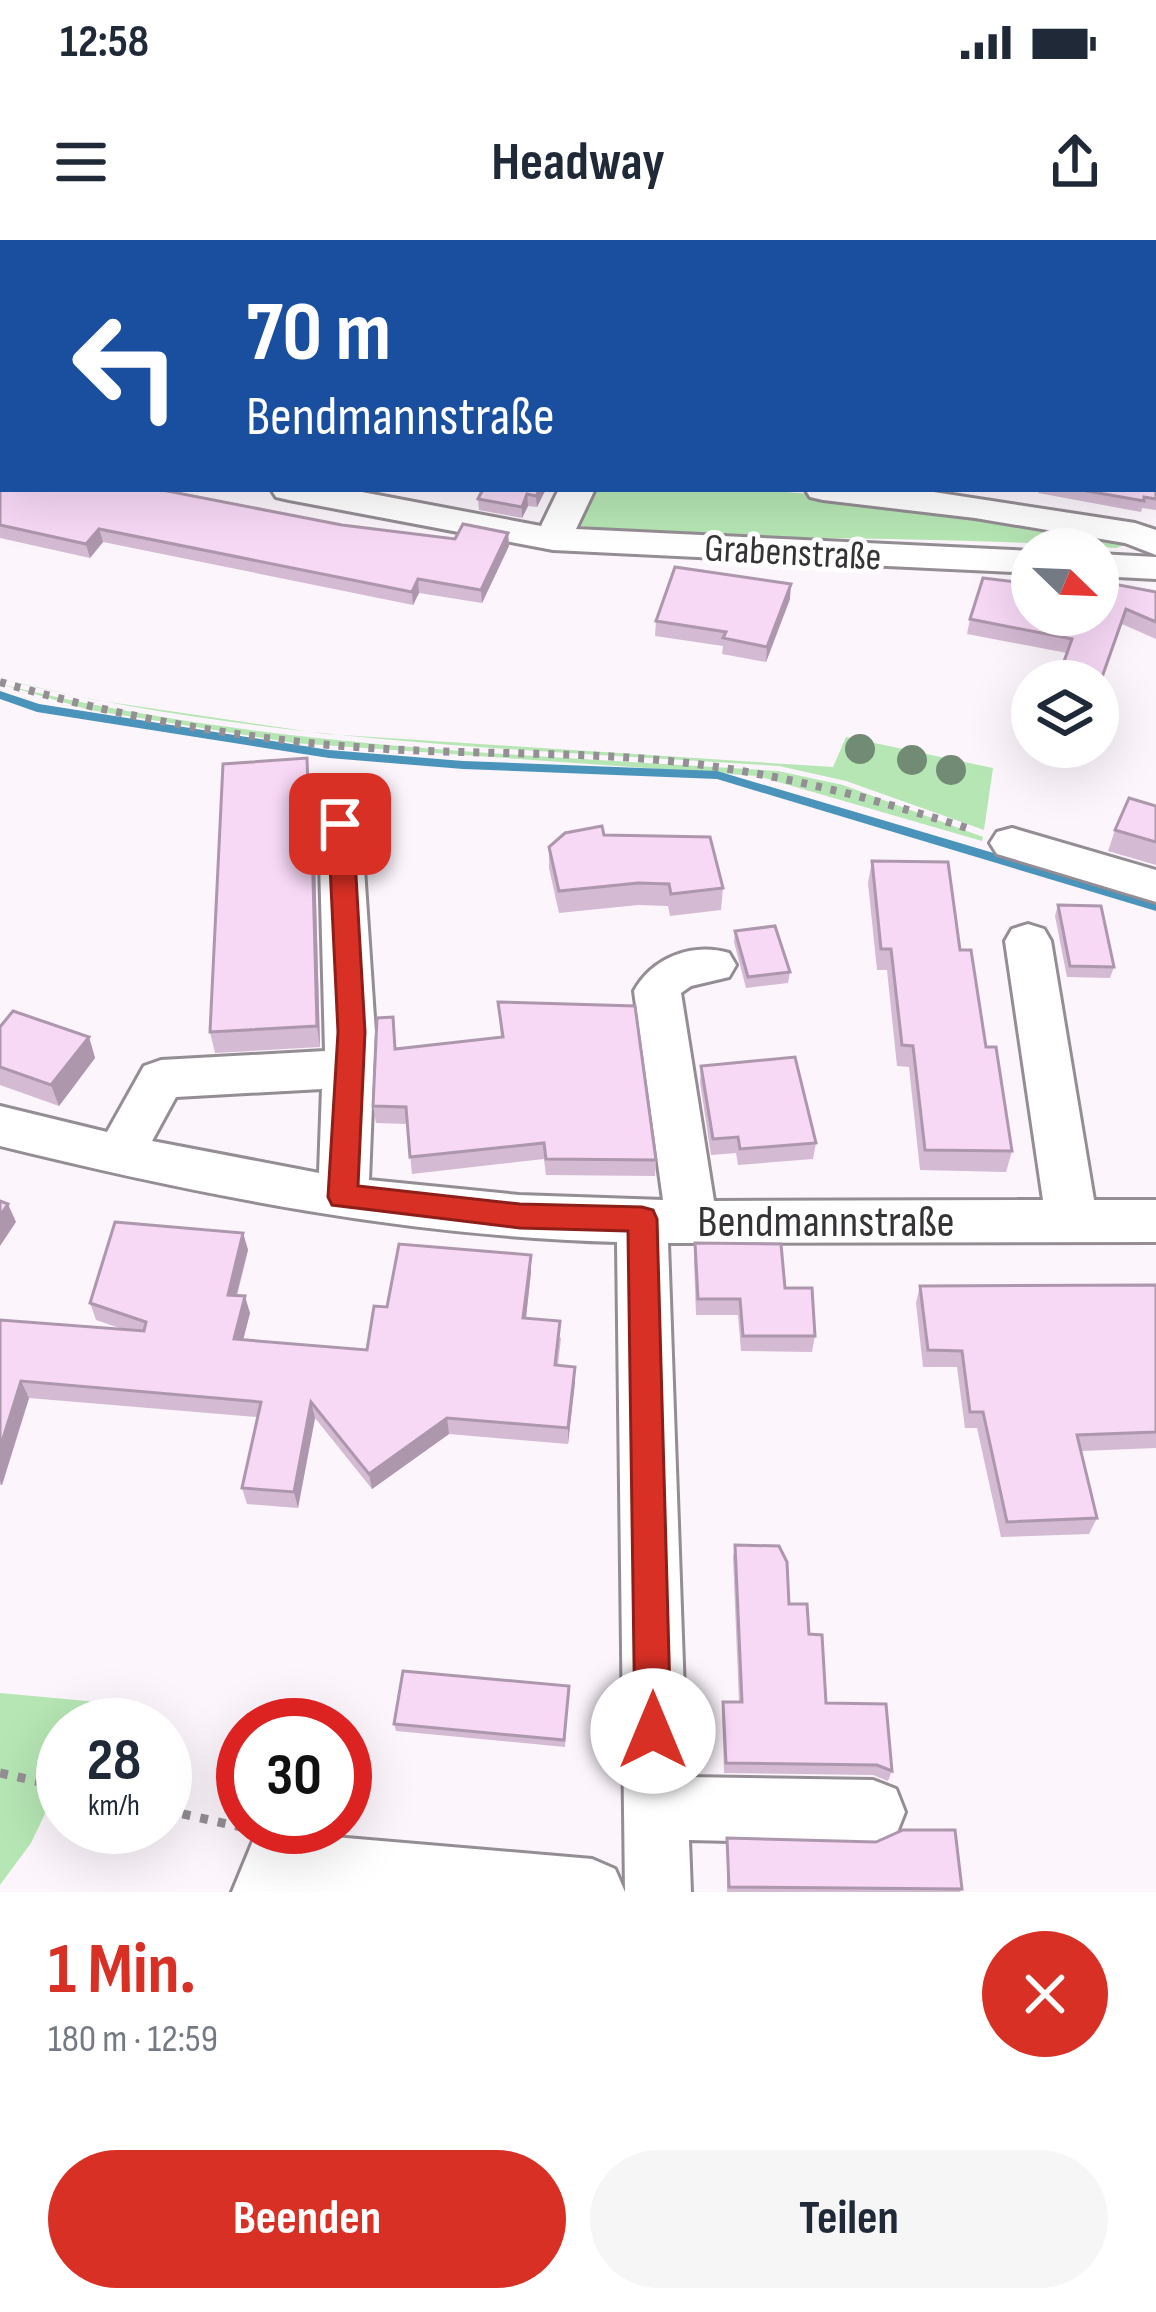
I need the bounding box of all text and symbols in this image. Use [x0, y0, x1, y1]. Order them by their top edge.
text: 12:58 [60, 15, 149, 70]
icon: menu [48, 129, 114, 195]
icon: share [1042, 129, 1108, 195]
text: Headway [491, 130, 665, 195]
text: 70 m [246, 283, 391, 384]
icon: left [48, 288, 204, 444]
text: Bendmannstraße [246, 385, 555, 450]
street label: Grabenstraße [703, 525, 883, 582]
north arrow [1011, 528, 1119, 636]
map controls [1011, 528, 1119, 768]
button: layers [1011, 660, 1119, 768]
pin [289, 773, 391, 875]
icon: arrive [307, 791, 373, 857]
street label: Bendmannstraße [697, 1195, 955, 1250]
position arrow [590, 1668, 716, 1794]
speed limit sign: 30 [216, 1698, 372, 1854]
text: 28 [87, 1725, 141, 1797]
text: km/h [88, 1788, 140, 1824]
text: 1 Min. [48, 1927, 196, 2014]
button: close [982, 1931, 1108, 2057]
text: 180 m · 12:59 [48, 2016, 218, 2063]
button: Beenden [48, 2150, 566, 2288]
button: Teilen [590, 2150, 1108, 2288]

